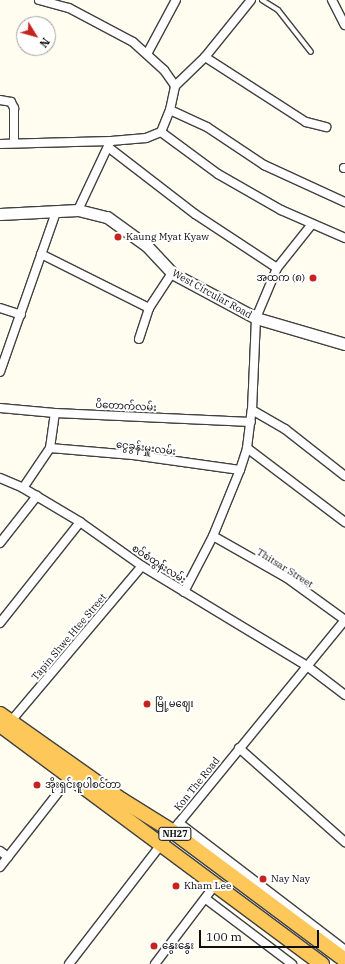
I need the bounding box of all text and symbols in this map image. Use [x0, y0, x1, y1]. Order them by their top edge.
north arrow [16, 16, 56, 56]
text: N [37, 35, 53, 50]
place label: Kaung Myat Kyaw [126, 231, 209, 243]
marker: Kaung Myat Kyaw [113, 232, 123, 242]
street label: West Circular Road [170, 267, 254, 321]
place label: အထက (၈) [256, 272, 305, 284]
marker: အထက (၈) [308, 273, 318, 283]
street label: ပိတောက်လမ်း [95, 398, 157, 414]
street label: ငွေခွန်းမှူးလမ်း [115, 438, 177, 458]
street label: စဝ်စံထွန်းလမ်း [130, 542, 188, 586]
street label: Thitsar Street [254, 546, 316, 590]
street label: Tapin Shwe Htee Street [29, 591, 109, 683]
place label: မြို့မဈေး [155, 698, 194, 710]
marker: မြို့မဈေး [142, 699, 152, 709]
street label: Kon The Road [172, 755, 222, 813]
place label: အိုးရှင်းစူပါစင်တာ [45, 779, 121, 791]
marker: အိုးရှင်းစူပါစင်တာ [32, 780, 42, 790]
road number: NH27 [158, 827, 192, 841]
place label: Nay Nay [271, 873, 310, 885]
marker: Nay Nay [258, 874, 268, 884]
place label: Kham Lee [184, 880, 231, 892]
marker: Kham Lee [171, 881, 181, 891]
scale bar [201, 922, 321, 948]
text: 100 m [206, 929, 242, 944]
place label: နွေးနွေး [162, 940, 194, 952]
marker: နွေးနွေး [149, 941, 159, 951]

